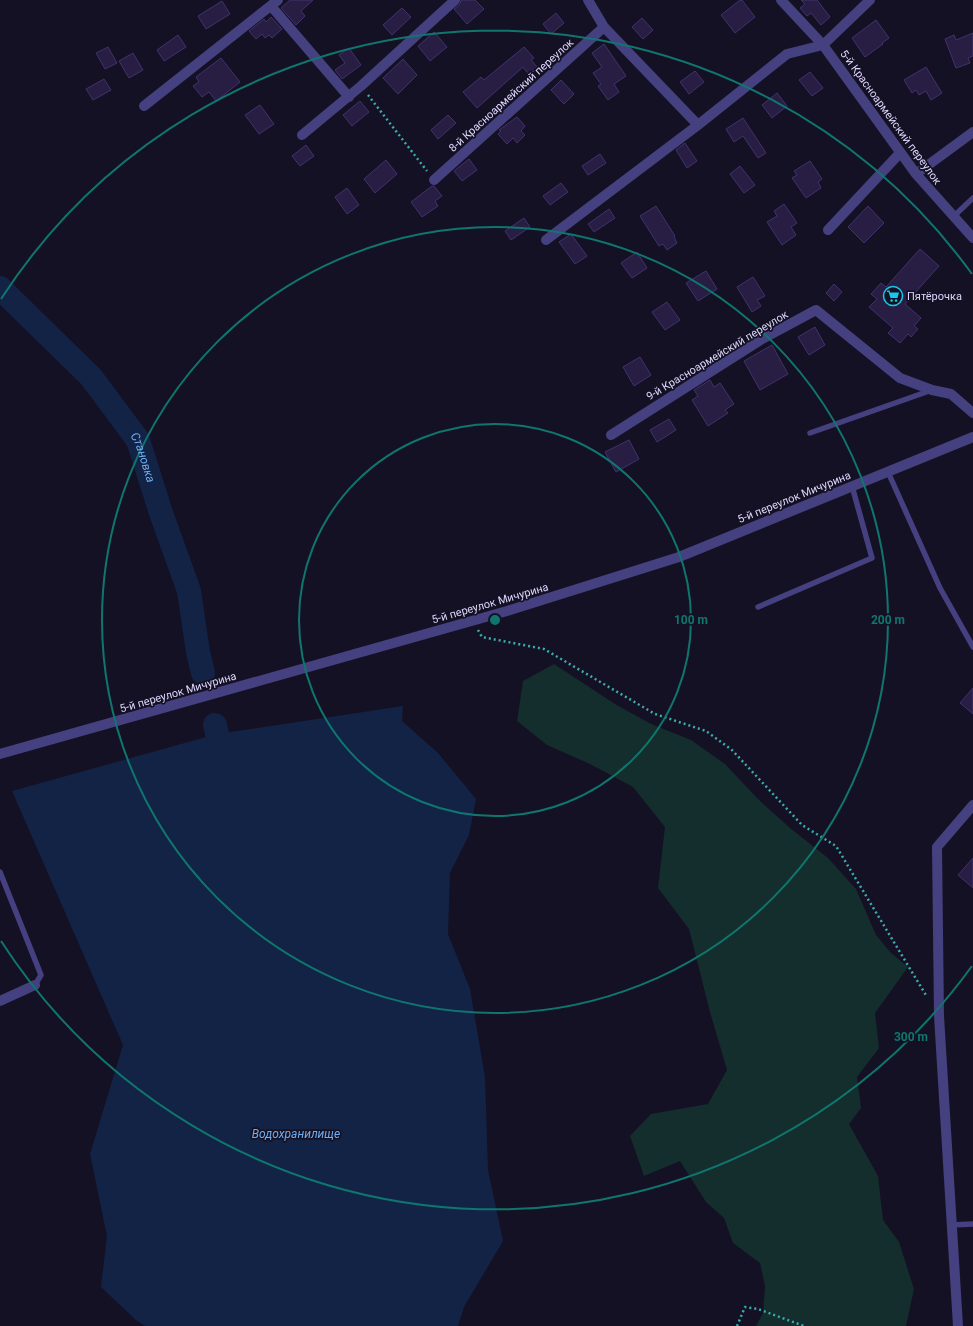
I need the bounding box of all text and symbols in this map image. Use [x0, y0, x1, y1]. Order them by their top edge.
street label: 8-й Красноармейский переулок [446, 36, 576, 155]
street label: 5-й Красноармейский переулок [837, 48, 944, 187]
supermarket icon: Пятёрочка [882, 285, 904, 307]
place label: Пятёрочка [907, 290, 962, 303]
street label: 9-й Красноармейский переулок [644, 308, 791, 403]
water label: Становка [128, 429, 158, 484]
street label: 5-й переулок Мичурина [736, 469, 853, 526]
street label: 5-й переулок Мичурина [430, 581, 550, 626]
centre of rings [488, 613, 502, 627]
text: 100 m [674, 613, 708, 627]
text: 200 m [871, 613, 905, 627]
street label: 5-й переулок Мичурина [118, 670, 238, 715]
text: 300 m [894, 1030, 928, 1044]
water label: Водохранилище [252, 1127, 340, 1141]

